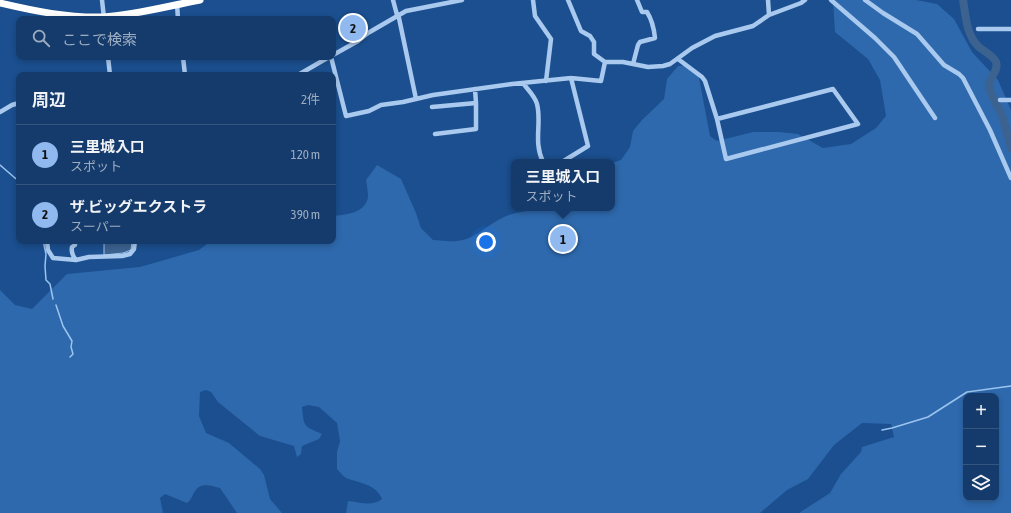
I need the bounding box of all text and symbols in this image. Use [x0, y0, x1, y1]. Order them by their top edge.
pin: 2 [340, 13, 366, 43]
search box [16, 16, 336, 60]
icon: search [30, 27, 52, 49]
text: ここで検索 [62, 31, 137, 48]
text: 周辺 [32, 90, 66, 110]
text: 2件 [301, 92, 320, 107]
text: 三里城入口 [70, 138, 145, 155]
text: 1 [42, 147, 48, 162]
text: 120 m [291, 147, 320, 162]
text: スポット [70, 159, 122, 174]
popup [511, 159, 615, 211]
text: 三里城入口 [525, 168, 601, 185]
text: スポット [525, 189, 578, 204]
text: ザ.ビッグエクストラ [70, 198, 207, 215]
text: 2 [42, 207, 48, 222]
text: 390 m [291, 207, 320, 222]
text: スーパー [70, 219, 122, 234]
pin: 1 [550, 224, 576, 254]
your location [476, 232, 496, 252]
map controls [963, 393, 999, 501]
button: + [963, 393, 999, 429]
button: − [963, 429, 999, 465]
button: layers [963, 465, 999, 501]

